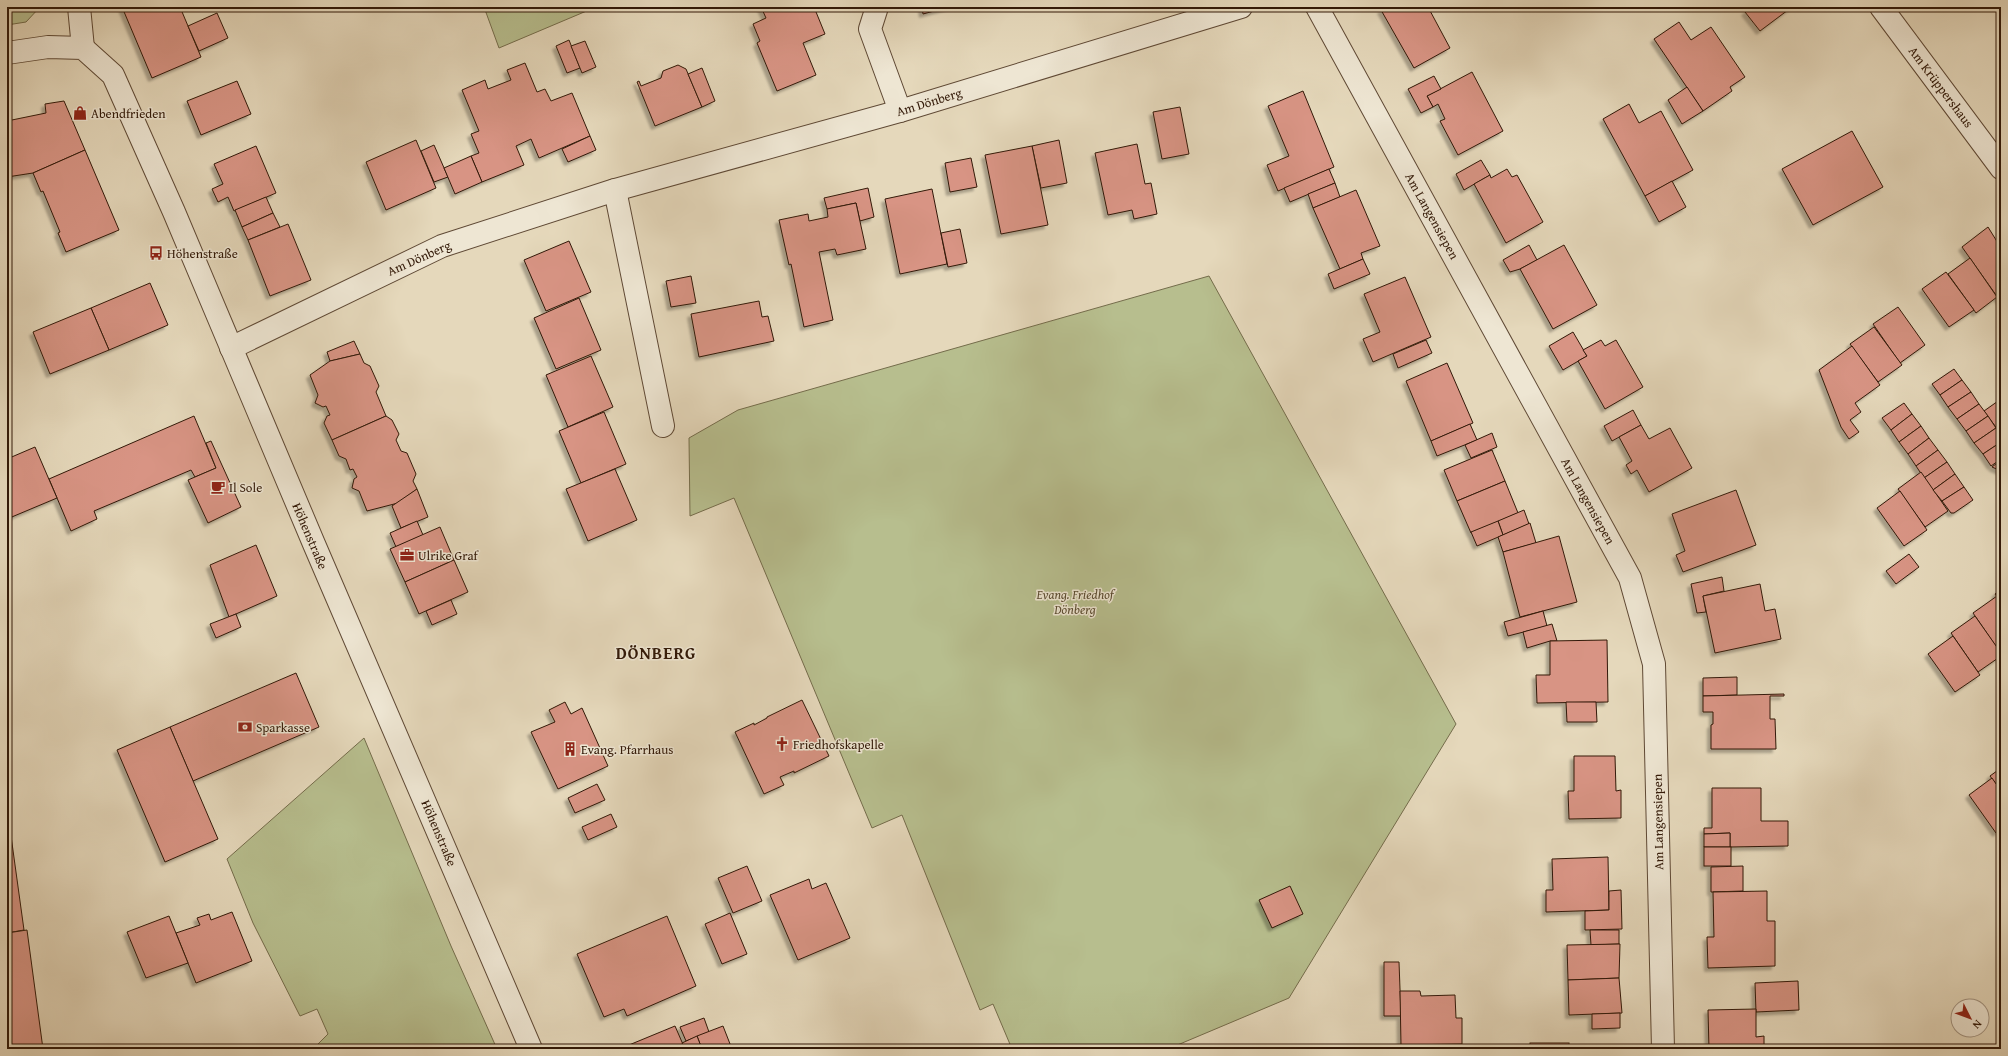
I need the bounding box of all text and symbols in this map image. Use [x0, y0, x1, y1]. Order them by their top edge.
street label: Am Krüppershaus [1904, 42, 1978, 132]
street label: Am Dönberg [894, 83, 965, 121]
place label: Abendfrieden [91, 104, 166, 123]
shop icon: Abendfrieden [72, 105, 88, 121]
street label: Am Langensiepen [1400, 169, 1464, 263]
street label: Am Dönberg [384, 235, 454, 280]
place label: Höhenstraße [167, 244, 238, 263]
bus stop icon: Höhenstraße [148, 245, 164, 261]
street label: Am Langensiepen [1556, 454, 1620, 548]
place label: Il Sole [229, 478, 262, 497]
cafe icon: Il Sole [210, 479, 226, 495]
street label: Höhenstraße [287, 500, 333, 572]
place label: Ulrike Graf [418, 546, 480, 565]
office icon: Ulrike Graf [399, 547, 415, 563]
park label: Evang. Friedhof Dönberg [1035, 585, 1116, 619]
district label: DÖNBERG [616, 640, 696, 665]
place label: Sparkasse [256, 718, 310, 737]
bank icon: Sparkasse [237, 719, 253, 735]
place label: Friedhofskapelle [793, 735, 884, 754]
church icon: Friedhofskapelle [774, 736, 790, 752]
place label: Evang. Pfarrhaus [581, 740, 673, 759]
building icon: Evang. Pfarrhaus [562, 741, 578, 757]
street label: Am Langensiepen [1648, 773, 1668, 870]
street label: Höhenstraße [416, 797, 462, 869]
north arrow [1950, 998, 1990, 1038]
text: N [1969, 1017, 1986, 1033]

